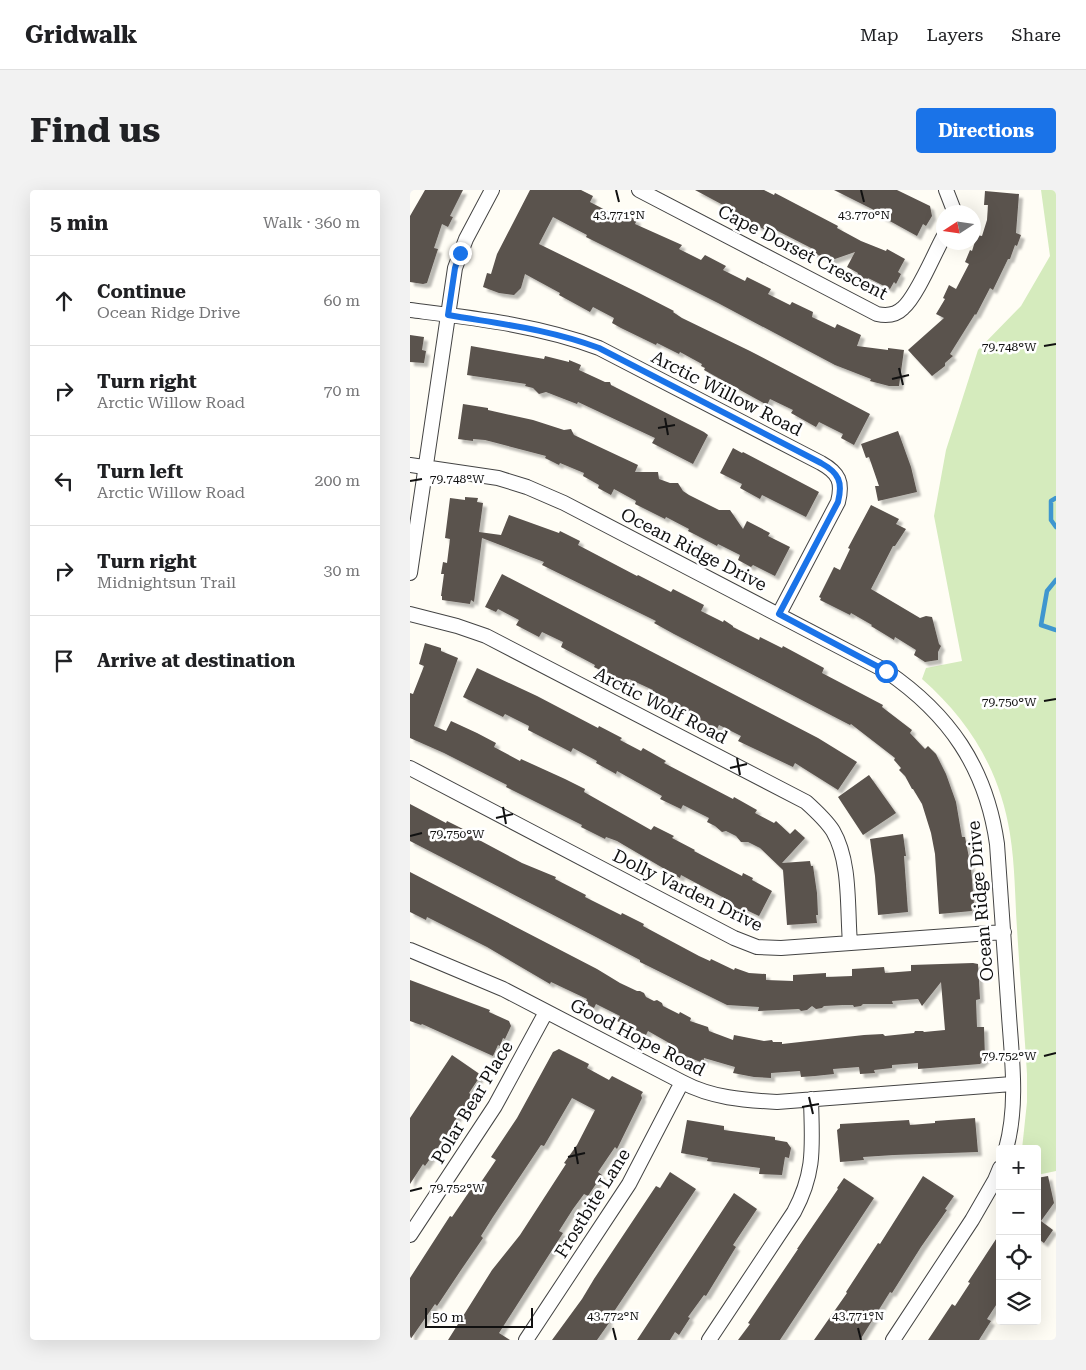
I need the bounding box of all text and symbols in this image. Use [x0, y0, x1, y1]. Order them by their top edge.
text: Gridwalk [25, 21, 137, 49]
text: Map [860, 24, 899, 45]
text: Layers [927, 24, 983, 45]
text: Share [1011, 24, 1061, 45]
button: Directions [916, 108, 1056, 153]
text: Find us [30, 110, 160, 151]
street label: Cape Dorset Crescent [715, 200, 892, 304]
north arrow [936, 205, 981, 250]
text: 43.771°N [593, 208, 645, 222]
text: 43.770°N [838, 208, 890, 222]
text: 5 min [50, 211, 108, 235]
text: Walk · 360 m [263, 213, 360, 232]
route end [449, 242, 472, 265]
text: Continue [97, 280, 186, 303]
icon: ahead [50, 287, 78, 315]
text: 60 m [323, 291, 360, 310]
text: Ocean Ridge Drive [97, 303, 240, 322]
text: 79.748°W [982, 340, 1037, 354]
street label: Arctic Willow Road [648, 346, 806, 440]
text: Turn right [97, 370, 197, 393]
icon: right [50, 377, 78, 405]
text: 70 m [323, 381, 360, 400]
text: Arctic Willow Road [97, 393, 245, 412]
text: Turn left [97, 460, 183, 483]
icon: left [50, 467, 78, 495]
text: 200 m [314, 471, 360, 490]
text: 79.748°W [430, 472, 485, 486]
text: Arctic Willow Road [97, 483, 245, 502]
street label: Ocean Ridge Drive [617, 503, 771, 595]
text: Turn right [97, 550, 197, 573]
icon: right [50, 557, 78, 585]
text: 30 m [323, 561, 360, 580]
text: Midnightsun Trail [97, 573, 236, 592]
icon: arrive [50, 647, 78, 675]
text: Arrive at destination [97, 649, 295, 672]
route start [875, 660, 898, 683]
street label: Arctic Wolf Road [591, 662, 732, 748]
text: 79.750°W [982, 695, 1037, 709]
street label: Ocean Ridge Drive [963, 820, 997, 982]
text: 79.750°W [430, 827, 485, 841]
street label: Dolly Varden Drive [610, 845, 767, 936]
street label: Good Hope Road [567, 994, 709, 1080]
street label: Polar Bear Place [427, 1037, 517, 1167]
text: 79.752°W [982, 1049, 1037, 1063]
street label: Frostbite Lane [550, 1144, 634, 1262]
map controls [996, 1145, 1041, 1325]
button: + [996, 1145, 1041, 1190]
text: 79.752°W [430, 1181, 485, 1195]
button: − [996, 1190, 1041, 1235]
button: locate [996, 1235, 1041, 1280]
button: layers [996, 1280, 1041, 1325]
scale bar [425, 1305, 532, 1328]
text: 50 m [432, 1309, 464, 1325]
text: 43.772°N [587, 1309, 639, 1323]
text: 43.771°N [832, 1309, 884, 1323]

